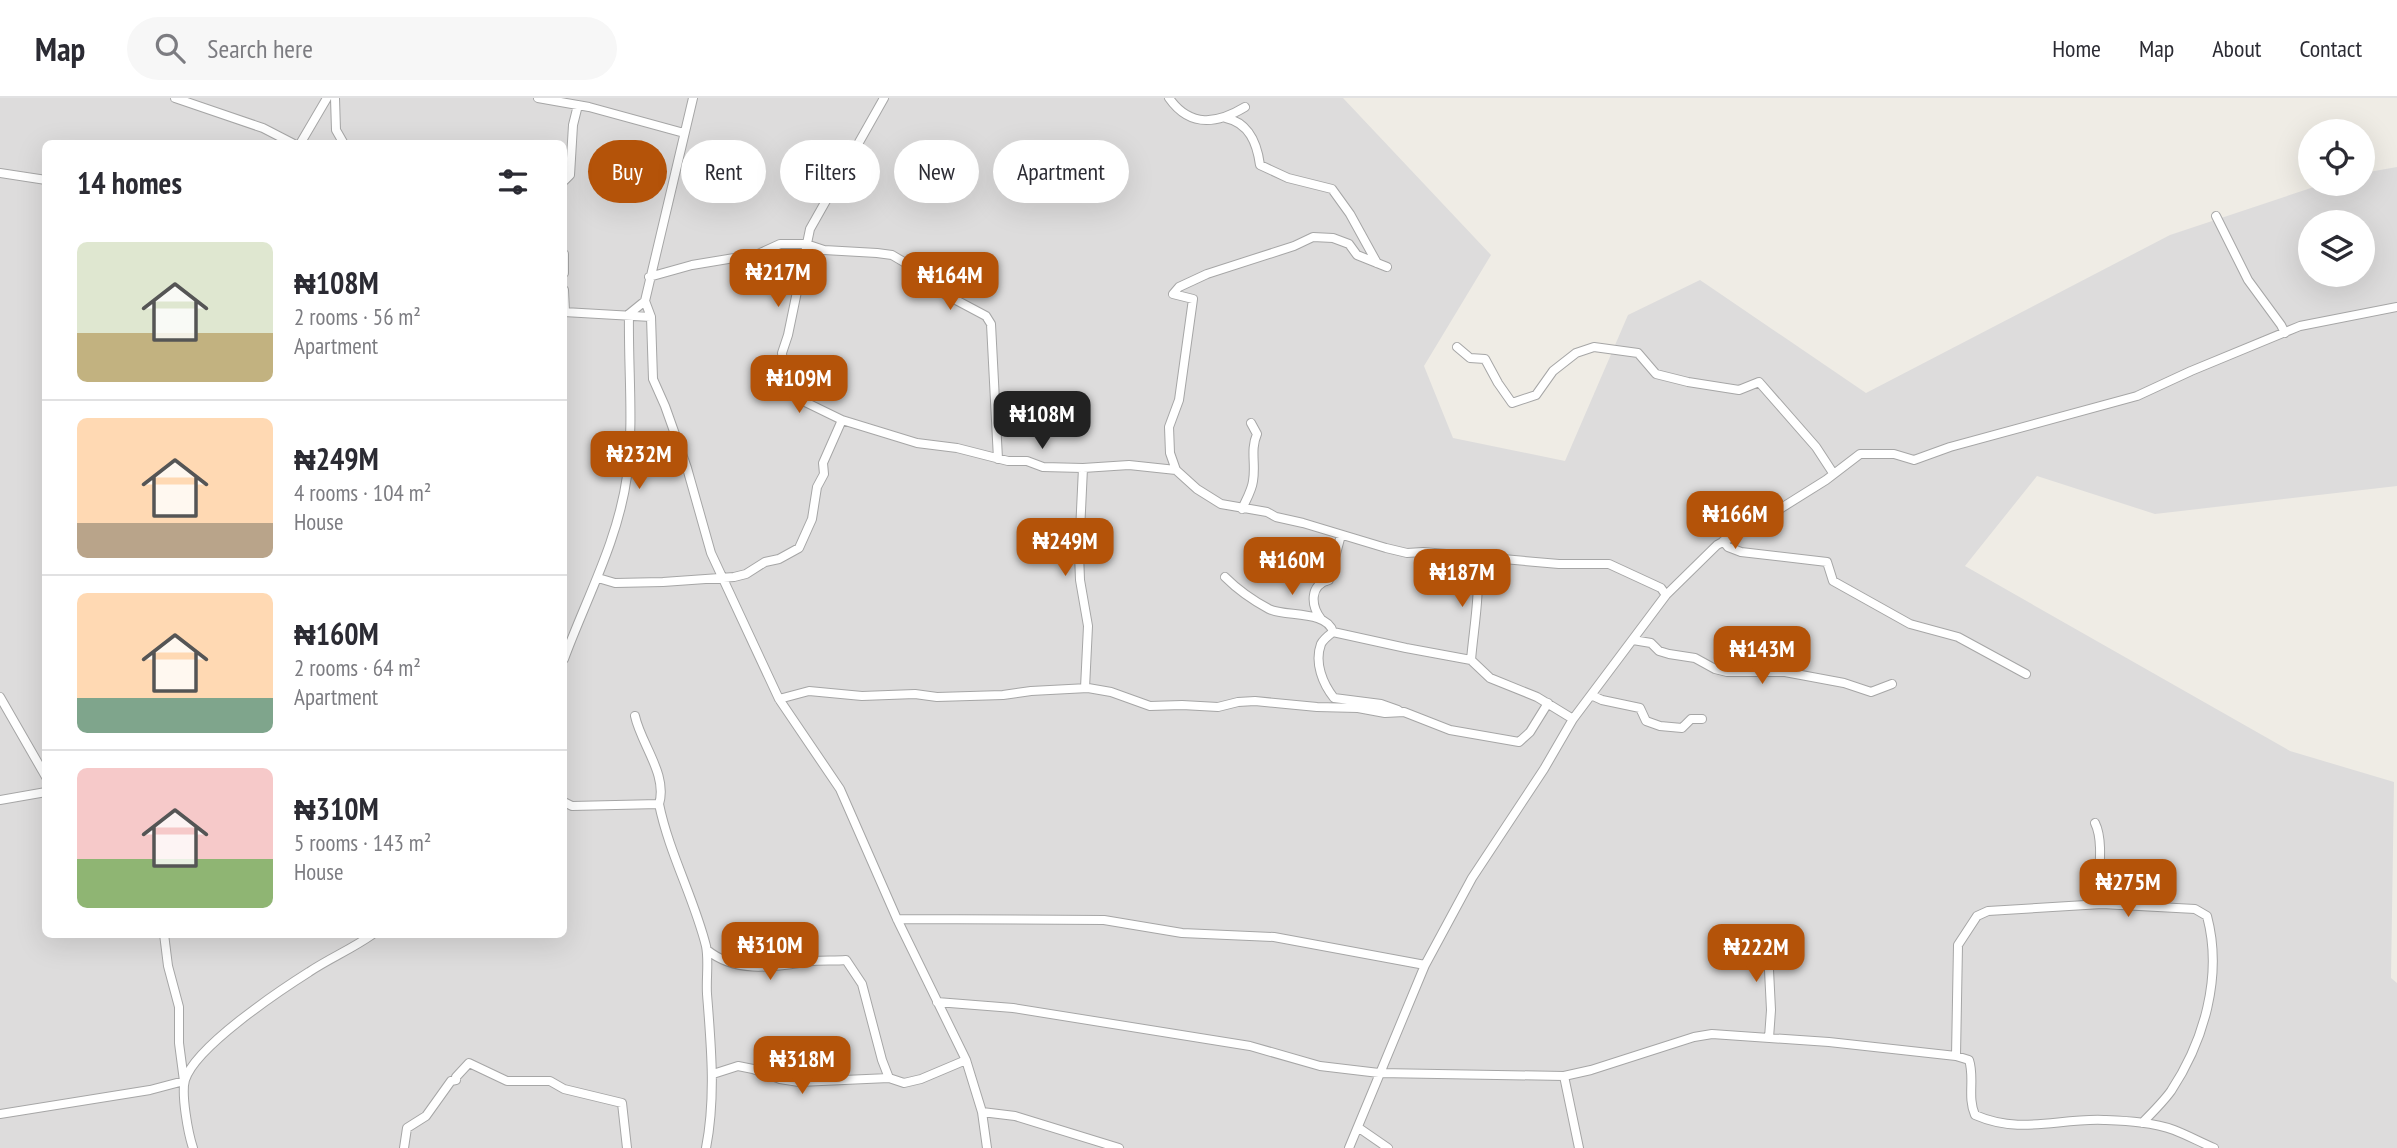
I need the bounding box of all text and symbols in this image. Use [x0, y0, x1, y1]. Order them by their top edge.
search box [127, 17, 617, 80]
text: Map [35, 27, 85, 70]
icon: search [151, 29, 189, 67]
text: Search here [207, 32, 313, 65]
text: Home [2052, 33, 2101, 64]
text: Map [2139, 33, 2174, 64]
text: About [2212, 33, 2261, 64]
text: Contact [2299, 33, 2362, 64]
map controls [2298, 119, 2375, 287]
button: locate [2298, 119, 2375, 196]
chip: Buy [588, 140, 667, 203]
chip: Rent [681, 140, 766, 203]
chip: Filters [780, 140, 880, 203]
chip: New [894, 140, 979, 203]
chip: Apartment [993, 140, 1129, 203]
text: 14 homes [77, 163, 182, 202]
icon: filters [494, 163, 532, 201]
button: layers [2298, 210, 2375, 287]
pin: ₦217M [729, 250, 827, 309]
pin: ₦164M [901, 252, 999, 312]
text: ₦217M [746, 257, 810, 286]
text: ₦164M [918, 260, 982, 289]
text: ₦108M [294, 263, 379, 302]
icon: home [133, 270, 217, 354]
text: 2 rooms · 56 m² [294, 302, 421, 331]
text: Apartment [294, 331, 378, 360]
pin: ₦109M [750, 356, 848, 415]
text: ₦109M [767, 363, 831, 392]
pin: ₦108M [993, 392, 1091, 451]
text: ₦108M [1010, 399, 1074, 428]
pin: ₦232M [590, 432, 688, 491]
text: ₦249M [294, 439, 379, 478]
text: ₦232M [607, 439, 671, 468]
icon: home [133, 446, 217, 530]
text: 4 rooms · 104 m² [294, 478, 431, 507]
pin: ₦166M [1686, 491, 1784, 551]
text: ₦166M [1703, 499, 1767, 528]
text: House [294, 507, 344, 536]
pin: ₦249M [1016, 518, 1114, 578]
text: ₦249M [1033, 526, 1097, 555]
pin: ₦160M [1243, 538, 1341, 597]
text: ₦160M [1260, 545, 1324, 574]
pin: ₦187M [1413, 550, 1511, 609]
text: ₦187M [1430, 557, 1494, 586]
text: ₦160M [294, 614, 379, 653]
icon: home [133, 621, 217, 705]
pin: ₦143M [1713, 626, 1811, 686]
text: ₦143M [1730, 634, 1794, 663]
text: 2 rooms · 64 m² [294, 653, 421, 682]
text: Apartment [294, 682, 378, 711]
text: ₦310M [294, 789, 379, 828]
icon: home [133, 796, 217, 880]
text: 5 rooms · 143 m² [294, 828, 431, 857]
text: House [294, 857, 344, 886]
pin: ₦275M [2079, 860, 2177, 919]
text: ₦275M [2096, 867, 2160, 896]
pin: ₦310M [721, 922, 819, 982]
pin: ₦222M [1707, 924, 1805, 984]
text: ₦310M [738, 930, 802, 959]
text: ₦222M [1724, 932, 1788, 961]
pin: ₦318M [753, 1037, 851, 1096]
text: ₦318M [770, 1044, 834, 1073]

